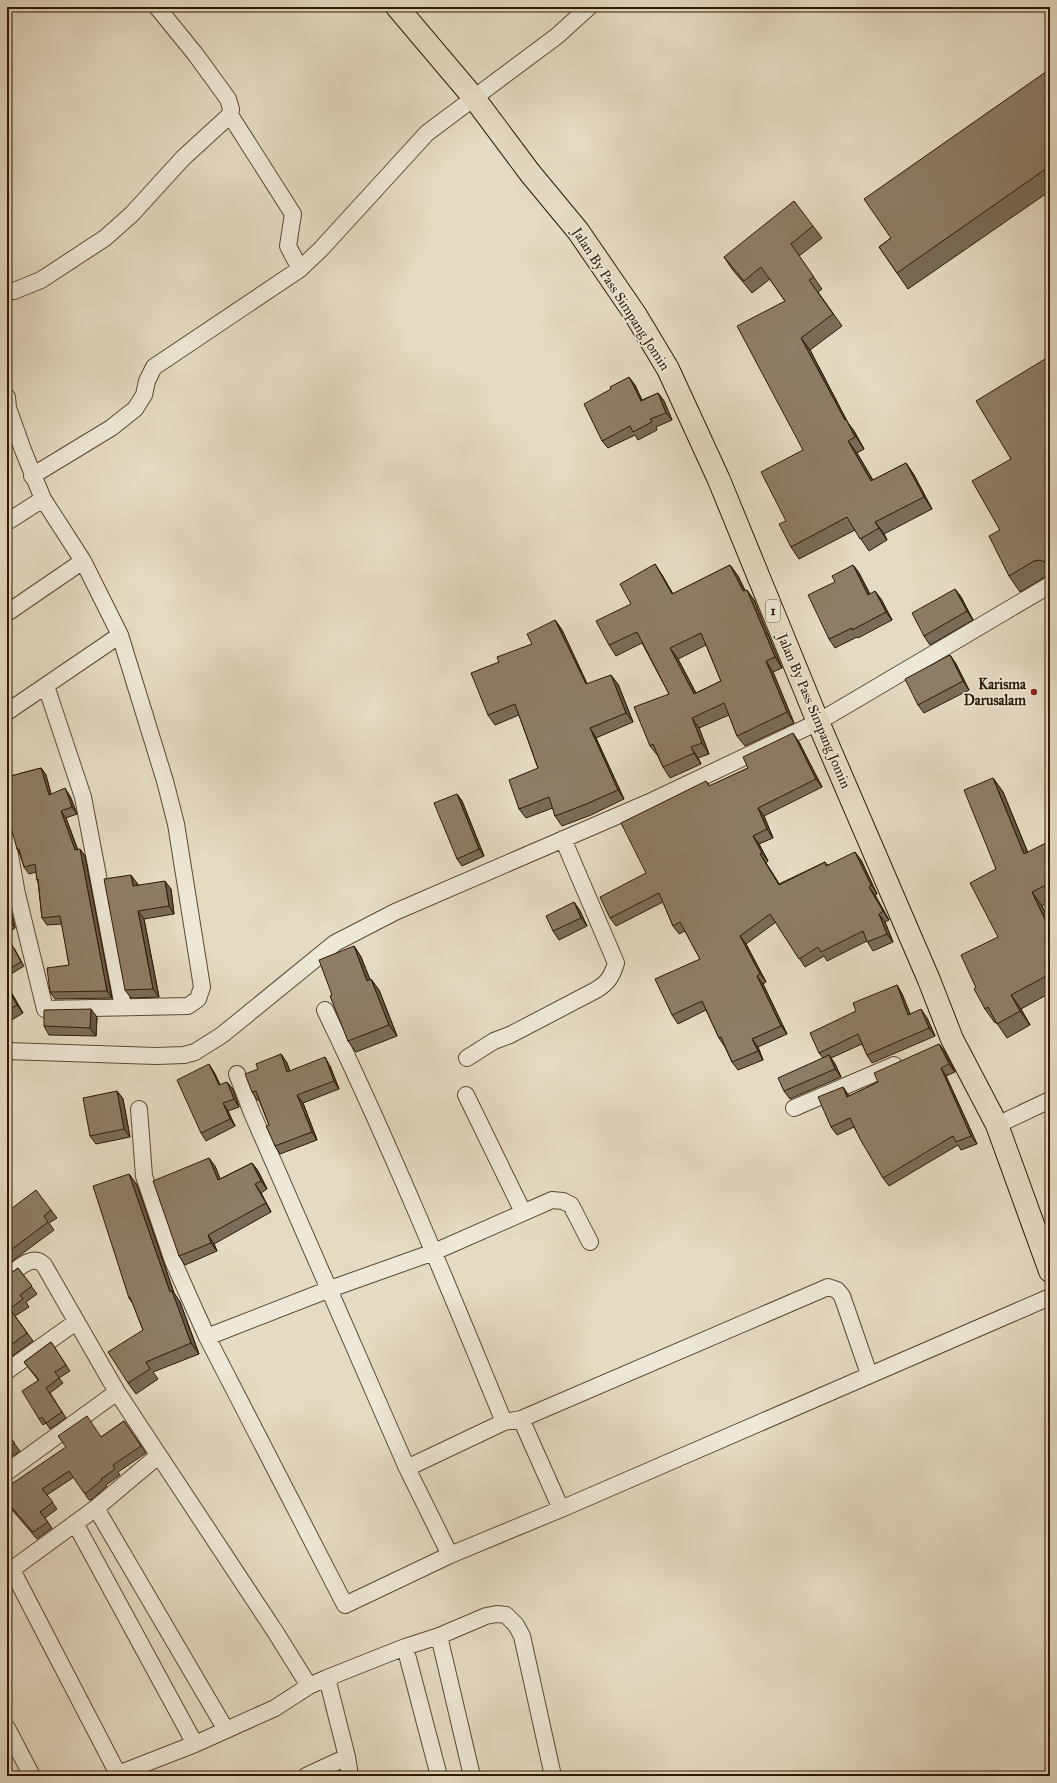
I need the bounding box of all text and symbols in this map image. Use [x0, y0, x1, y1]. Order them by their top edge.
street label: Jalan By Pass Simpang Jomin [567, 223, 674, 374]
road number: 1 [766, 600, 780, 622]
street label: Jalan By Pass Simpang Jomin [772, 629, 855, 792]
place label: Karisma Darusalam [964, 676, 1027, 709]
marker: Karisma Darusalam [1029, 687, 1039, 697]

